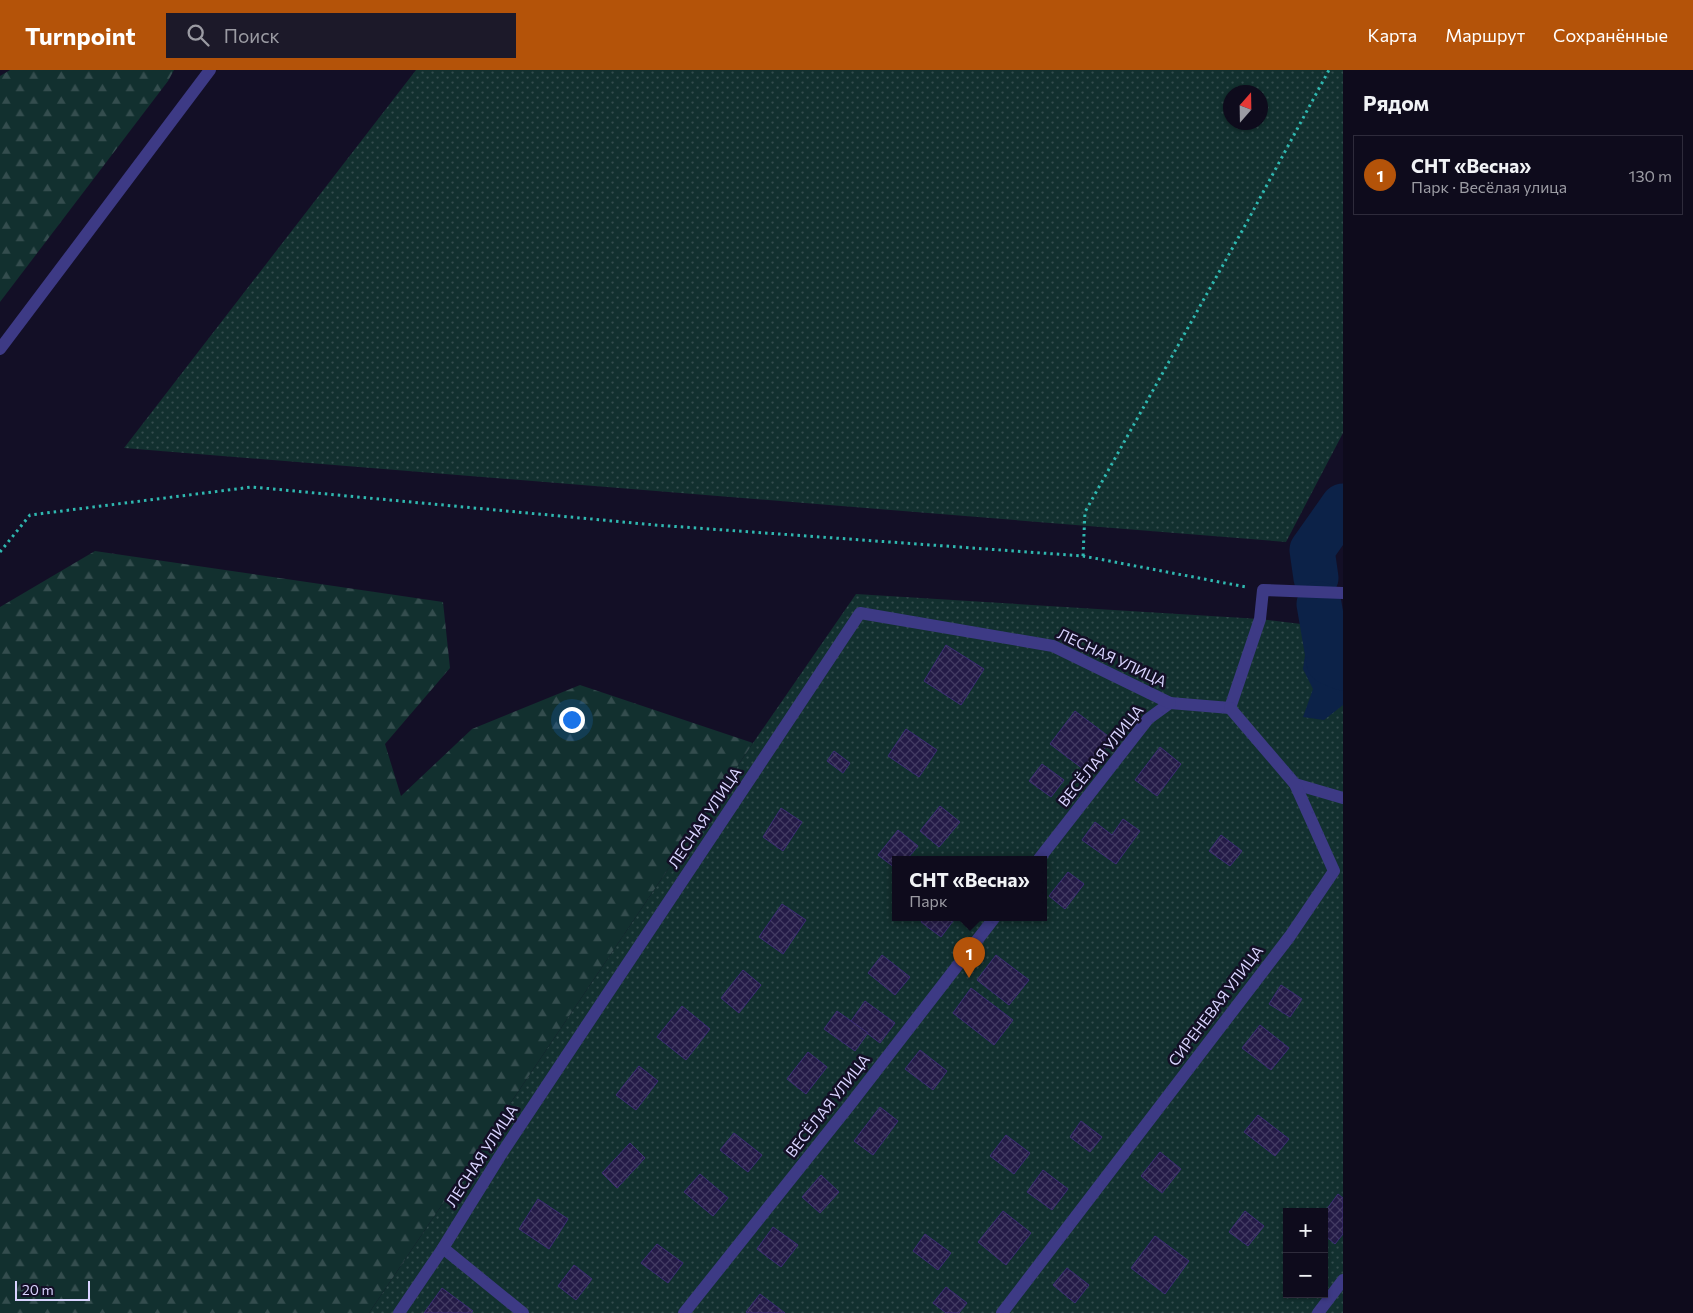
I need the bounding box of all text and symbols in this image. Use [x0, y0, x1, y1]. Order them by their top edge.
search box [166, 13, 516, 58]
text: Turnpoint [25, 21, 136, 50]
icon: search [184, 21, 212, 49]
text: Поиск [224, 24, 280, 47]
text: Карта [1368, 24, 1417, 46]
text: Маршрут [1445, 24, 1525, 46]
text: Сохранённые [1553, 24, 1668, 46]
north arrow [1223, 85, 1268, 130]
text: Рядом [1363, 90, 1429, 115]
text: СНТ «Весна» [1411, 154, 1531, 177]
text: 1 [1376, 166, 1384, 185]
text: 130 m [1629, 166, 1672, 185]
text: Парк · Весёлая улица [1411, 177, 1567, 196]
street label: ЛЕСНАЯ УЛИЦА [1055, 624, 1170, 690]
street label: ВЕСЁЛАЯ УЛИЦА [1054, 701, 1147, 810]
your location [559, 707, 585, 733]
street label: ЛЕСНАЯ УЛИЦА [664, 763, 745, 871]
popup [892, 856, 1047, 921]
text: СНТ «Весна» [909, 868, 1030, 891]
text: Парк [909, 891, 947, 910]
pin: 1 [953, 937, 985, 978]
street label: СИРЕНЕВАЯ УЛИЦА [1164, 942, 1266, 1069]
street label: ВЕСЁЛАЯ УЛИЦА [782, 1050, 873, 1160]
street label: ЛЕСНАЯ УЛИЦА [441, 1101, 521, 1210]
map controls [1283, 1208, 1328, 1298]
button: + [1283, 1208, 1328, 1253]
button: − [1283, 1253, 1328, 1298]
scale bar [15, 1278, 90, 1301]
text: 20 m [22, 1281, 54, 1298]

